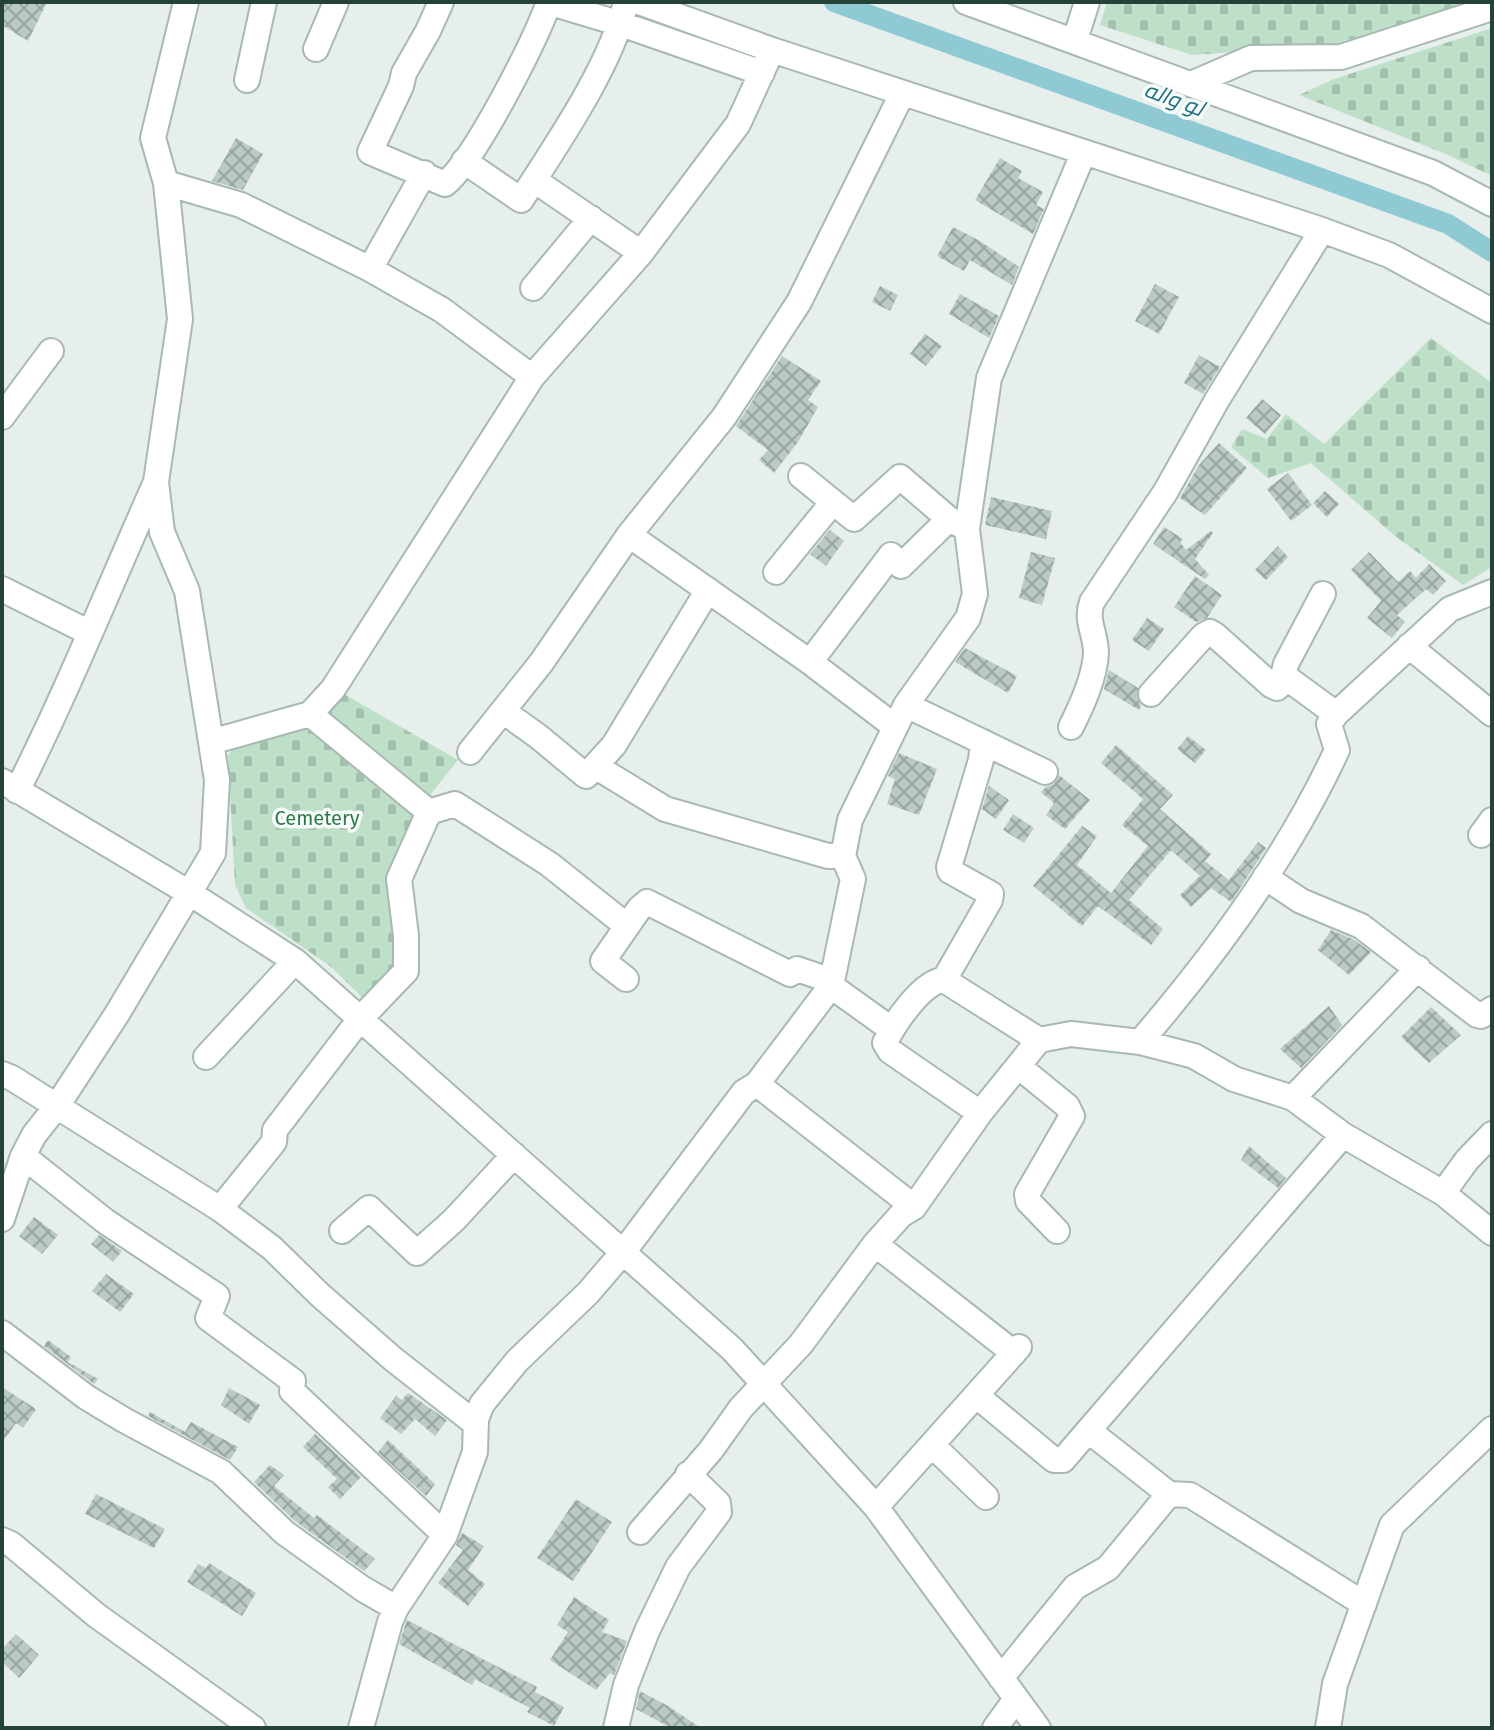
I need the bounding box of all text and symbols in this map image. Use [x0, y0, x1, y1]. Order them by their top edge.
water label: لو واله [1141, 76, 1210, 123]
park label: Cemetery [274, 806, 360, 830]

